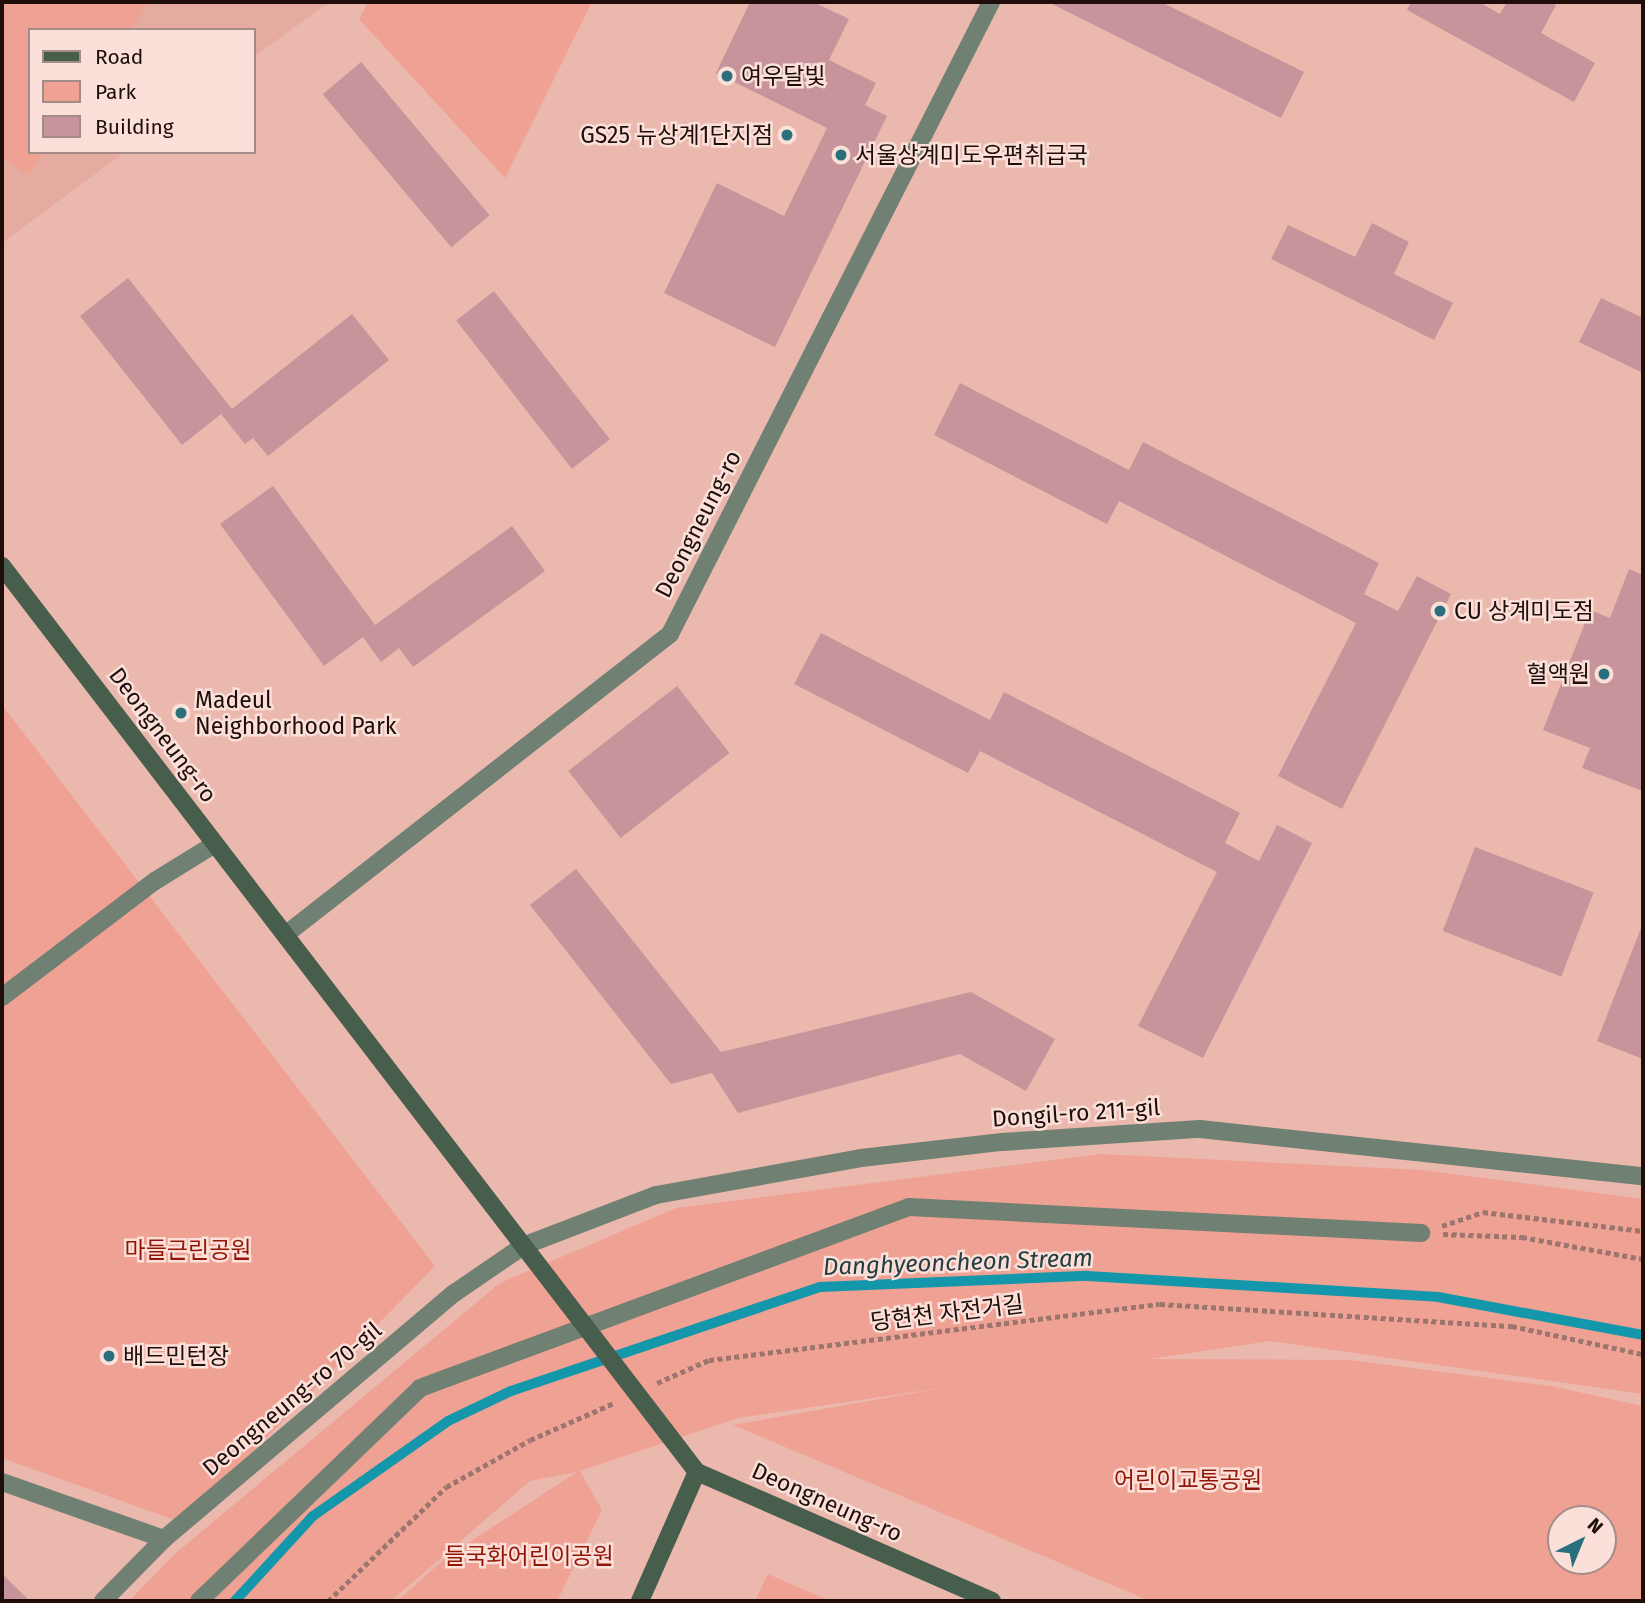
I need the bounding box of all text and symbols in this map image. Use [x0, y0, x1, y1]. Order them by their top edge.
legend [28, 28, 256, 154]
text: Road [95, 44, 143, 70]
place label: 여우달빛 [741, 62, 826, 90]
marker: 여우달빛 [719, 68, 735, 84]
text: Park [95, 79, 136, 105]
text: Building [95, 114, 174, 140]
place label: GS25 뉴상계1단지점 [580, 121, 773, 149]
marker: GS25 뉴상계1단지점 [779, 127, 795, 143]
place label: 서울상계미도우편취급국 [855, 141, 1088, 169]
marker: 서울상계미도우편취급국 [833, 147, 849, 163]
street label: Deongneung-ro [649, 446, 747, 602]
place label: CU 상계미도점 [1454, 597, 1594, 625]
marker: CU 상계미도점 [1432, 603, 1448, 619]
place label: 혈액원 [1527, 660, 1590, 688]
street label: Deongneung-ro [103, 662, 223, 808]
marker: 혈액원 [1596, 666, 1612, 682]
place label: Madeul Neighborhood Park [195, 686, 397, 740]
marker: Madeul Neighborhood Park [173, 705, 189, 721]
street label: Dongil-ro 211-gil [991, 1093, 1161, 1133]
park label: 마들근린공원 [125, 1236, 251, 1264]
water label: Danghyeoncheon Stream [823, 1244, 1093, 1282]
street label: 당현천 자전거길 [869, 1290, 1025, 1336]
street label: Deongneung-ro 70-gil [197, 1316, 387, 1482]
place label: 배드민턴장 [123, 1342, 229, 1370]
marker: 배드민턴장 [101, 1348, 117, 1364]
street label: Deongneung-ro [748, 1457, 906, 1547]
park label: 어린이교통공원 [1114, 1466, 1262, 1494]
north arrow [1547, 1505, 1617, 1575]
text: N [1583, 1513, 1608, 1538]
park label: 들국화어린이공원 [444, 1542, 614, 1570]

